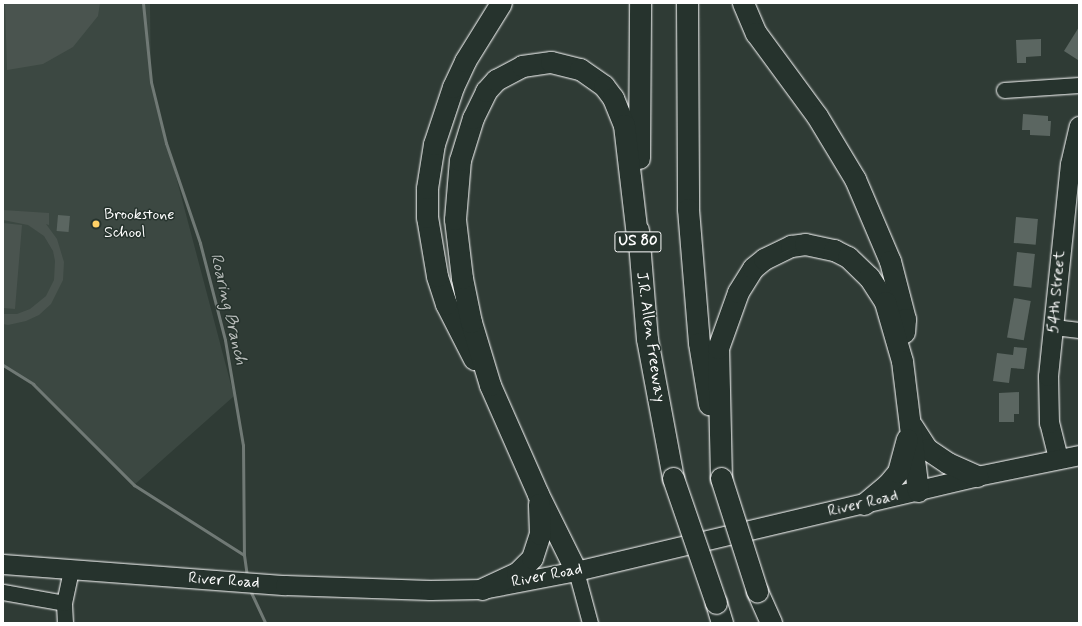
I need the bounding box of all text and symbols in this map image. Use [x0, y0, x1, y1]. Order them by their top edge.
place label: Brookstone School [104, 205, 174, 243]
marker: Brookstone School [91, 219, 101, 229]
road number: US 80 [614, 229, 662, 255]
water label: Roaring Branch [205, 249, 251, 369]
street label: 54th Street [1044, 250, 1070, 334]
street label: J.R. Allen Freeway [631, 271, 669, 403]
street label: River Road [826, 487, 900, 521]
street label: River Road [510, 560, 584, 592]
street label: River Road [188, 569, 260, 593]

